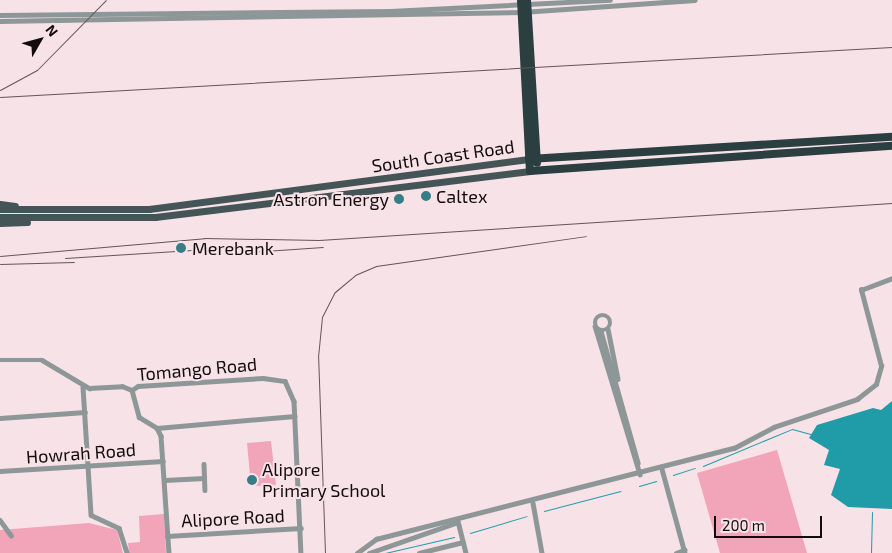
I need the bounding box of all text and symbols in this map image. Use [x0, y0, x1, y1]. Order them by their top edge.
north arrow [15, 15, 65, 65]
text: N [42, 21, 62, 40]
street label: South Coast Road [370, 135, 516, 177]
place label: Caltex [436, 185, 487, 207]
place label: Astron Energy [273, 188, 389, 210]
marker: Caltex [420, 190, 432, 202]
marker: Astron Energy [393, 193, 405, 205]
place label: Merebank [192, 237, 274, 259]
marker: Merebank [174, 241, 188, 255]
street label: Tomango Road [136, 353, 258, 385]
street label: Howrah Road [25, 438, 137, 468]
place label: Alipore Primary School [262, 459, 386, 502]
marker: Alipore Primary School [246, 474, 258, 486]
street label: Alipore Road [181, 504, 285, 532]
scale bar [717, 506, 824, 538]
text: 200 m [722, 516, 765, 534]

